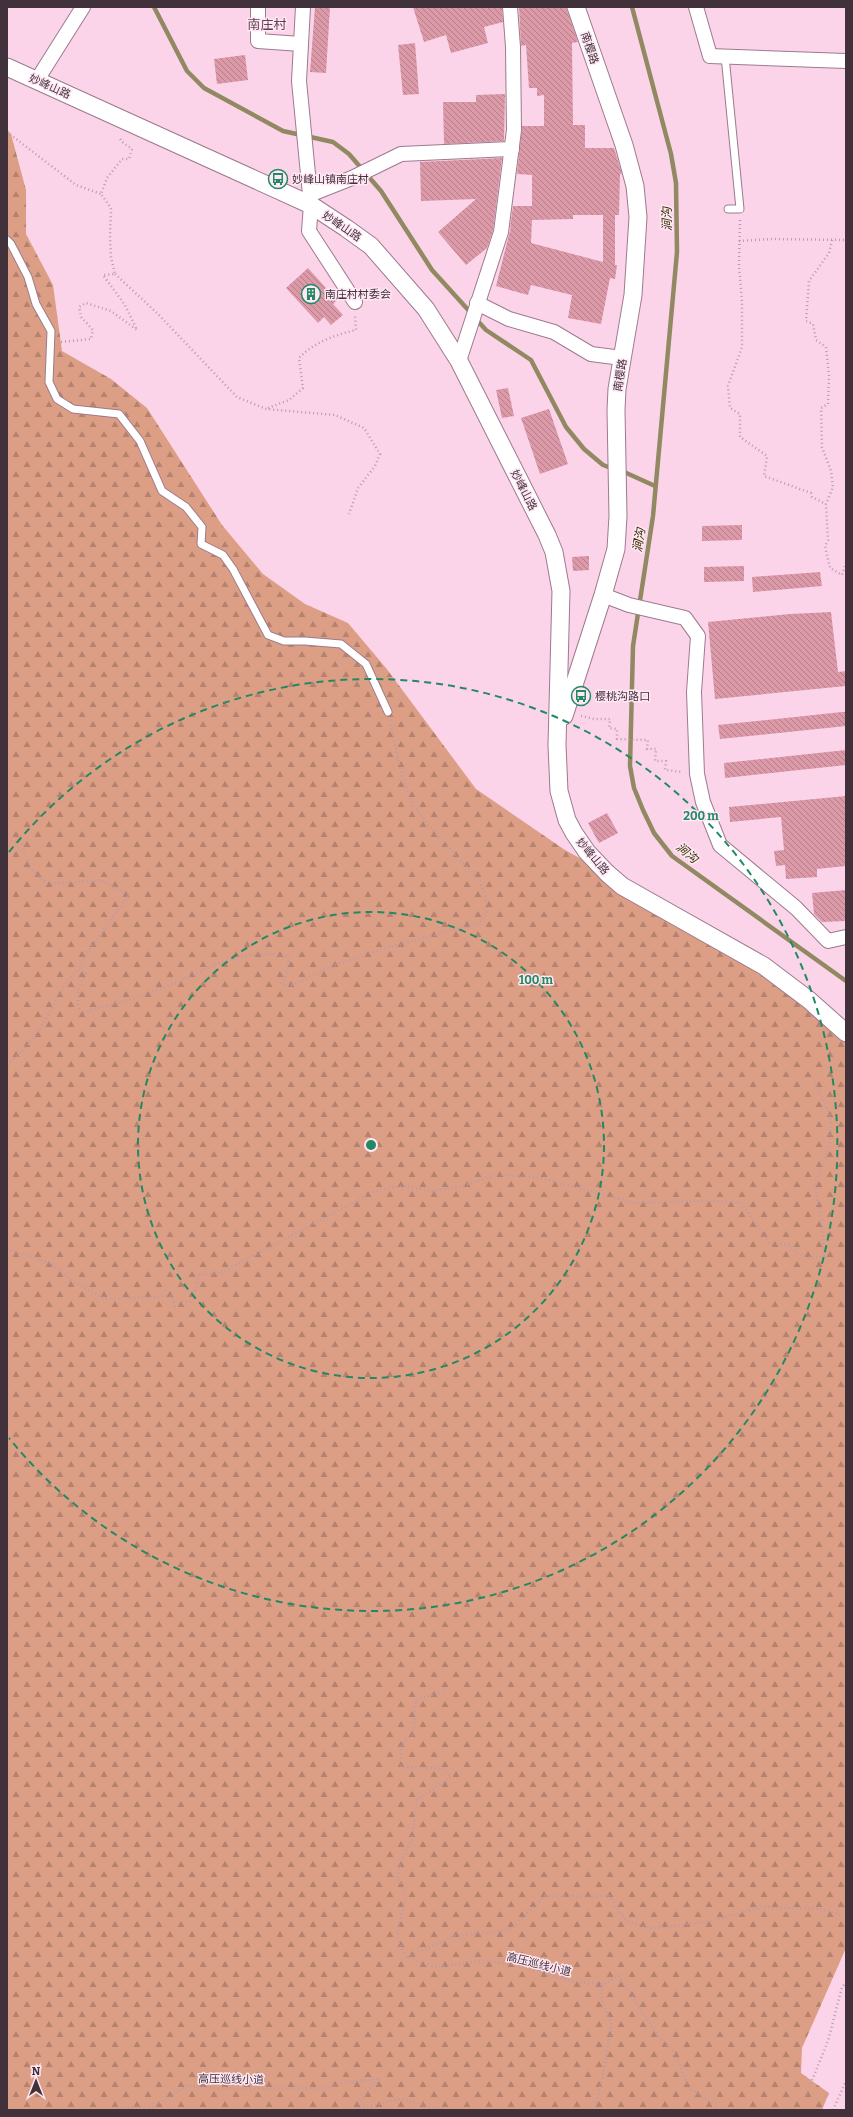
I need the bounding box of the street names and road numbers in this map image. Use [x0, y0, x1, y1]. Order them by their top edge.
street label: 南樱路 [578, 30, 601, 66]
street label: 妙峰山路 [27, 72, 73, 101]
street label: 妙峰山路 [320, 209, 364, 244]
street label: 南樱路 [611, 358, 629, 392]
street label: 妙峰山路 [508, 468, 539, 513]
street label: 妙峰山路 [573, 835, 612, 877]
street label: 高压巡线小道 [505, 1950, 572, 1979]
street label: 高压巡线小道 [198, 2072, 264, 2087]

